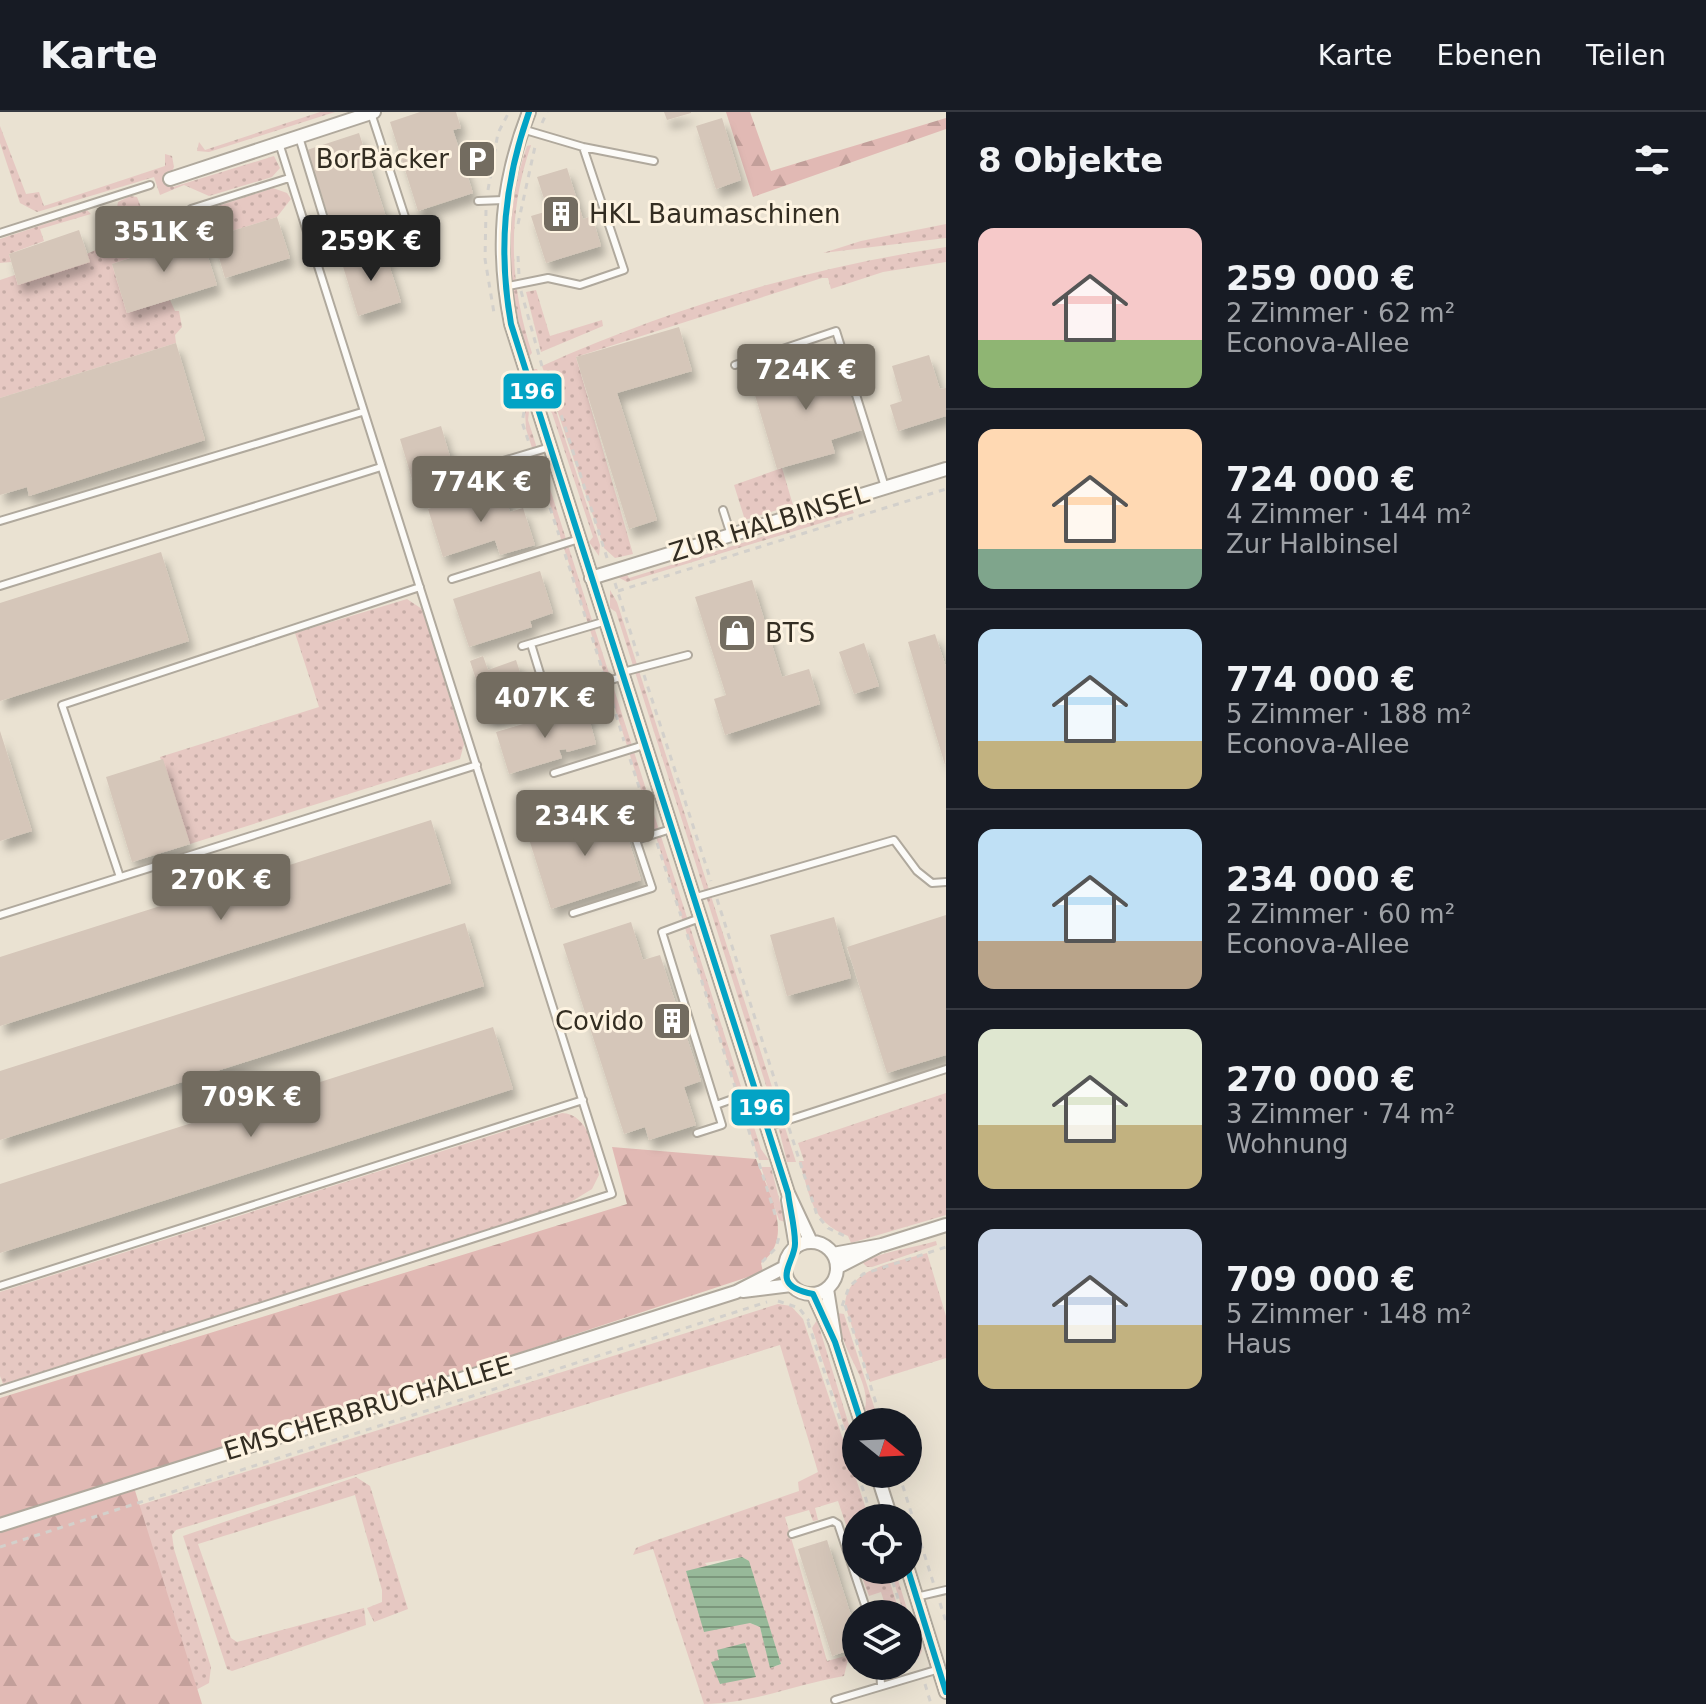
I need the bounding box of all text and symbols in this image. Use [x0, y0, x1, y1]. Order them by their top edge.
text: Karte [40, 33, 158, 77]
text: Karte [1318, 39, 1392, 72]
text: Ebenen [1436, 39, 1542, 72]
text: Teilen [1586, 39, 1666, 72]
parking icon: BorBäcker [456, 138, 498, 180]
icon: filters [1630, 138, 1674, 182]
text: 8 Objekte [978, 140, 1163, 180]
place label: BorBäcker [316, 144, 449, 174]
building icon: HKL Baumaschinen [540, 193, 582, 235]
place label: HKL Baumaschinen [589, 199, 840, 229]
pin: 351K € [99, 206, 229, 274]
pin: 259K € [306, 215, 436, 283]
text: 351K € [113, 217, 215, 247]
text: 259K € [320, 226, 422, 256]
text: 259 000 € [1226, 258, 1415, 298]
icon: home [1042, 260, 1138, 356]
text: 2 Zimmer · 62 m² [1226, 298, 1455, 328]
text: Econova-Allee [1226, 328, 1409, 358]
pin: 724K € [741, 344, 871, 412]
text: 724K € [755, 355, 857, 385]
line badge: 196 [502, 372, 563, 410]
text: 196 [509, 379, 555, 404]
pin: 774K € [416, 456, 546, 524]
text: 724 000 € [1226, 459, 1415, 499]
icon: home [1042, 461, 1138, 557]
text: 774K € [430, 467, 532, 497]
street label: ZUR HALBINSEL [665, 478, 873, 568]
text: 4 Zimmer · 144 m² [1226, 499, 1472, 529]
text: Zur Halbinsel [1226, 529, 1399, 559]
shop icon: BTS [716, 612, 758, 654]
place label: BTS [765, 618, 815, 648]
text: 774 000 € [1226, 659, 1415, 699]
icon: home [1042, 661, 1138, 757]
pin: 407K € [480, 672, 610, 740]
text: 407K € [494, 683, 596, 713]
text: 5 Zimmer · 188 m² [1226, 699, 1472, 729]
text: Econova-Allee [1226, 729, 1409, 759]
pin: 234K € [520, 790, 650, 858]
text: 234K € [534, 801, 636, 831]
pin: 270K € [156, 854, 286, 922]
text: 234 000 € [1226, 859, 1415, 899]
icon: home [1042, 861, 1138, 957]
text: 270K € [170, 865, 272, 895]
text: 2 Zimmer · 60 m² [1226, 899, 1455, 929]
text: Econova-Allee [1226, 929, 1409, 959]
building icon: Covido [651, 1000, 693, 1042]
place label: Covido [555, 1006, 644, 1036]
text: 270 000 € [1226, 1059, 1415, 1099]
icon: home [1042, 1061, 1138, 1157]
pin: 709K € [186, 1071, 316, 1139]
text: 709K € [200, 1082, 302, 1112]
line badge: 196 [730, 1088, 791, 1127]
text: 196 [738, 1095, 784, 1120]
text: 3 Zimmer · 74 m² [1226, 1099, 1455, 1129]
text: Wohnung [1226, 1129, 1349, 1159]
text: 709 000 € [1226, 1259, 1415, 1299]
icon: home [1042, 1261, 1138, 1357]
text: 5 Zimmer · 148 m² [1226, 1299, 1472, 1329]
text: Haus [1226, 1329, 1292, 1359]
street label: EMSCHERBRUCHALLEE [220, 1350, 516, 1466]
north arrow [842, 1408, 922, 1488]
map controls [842, 1408, 922, 1680]
button: locate [842, 1504, 922, 1584]
button: layers [842, 1600, 922, 1680]

